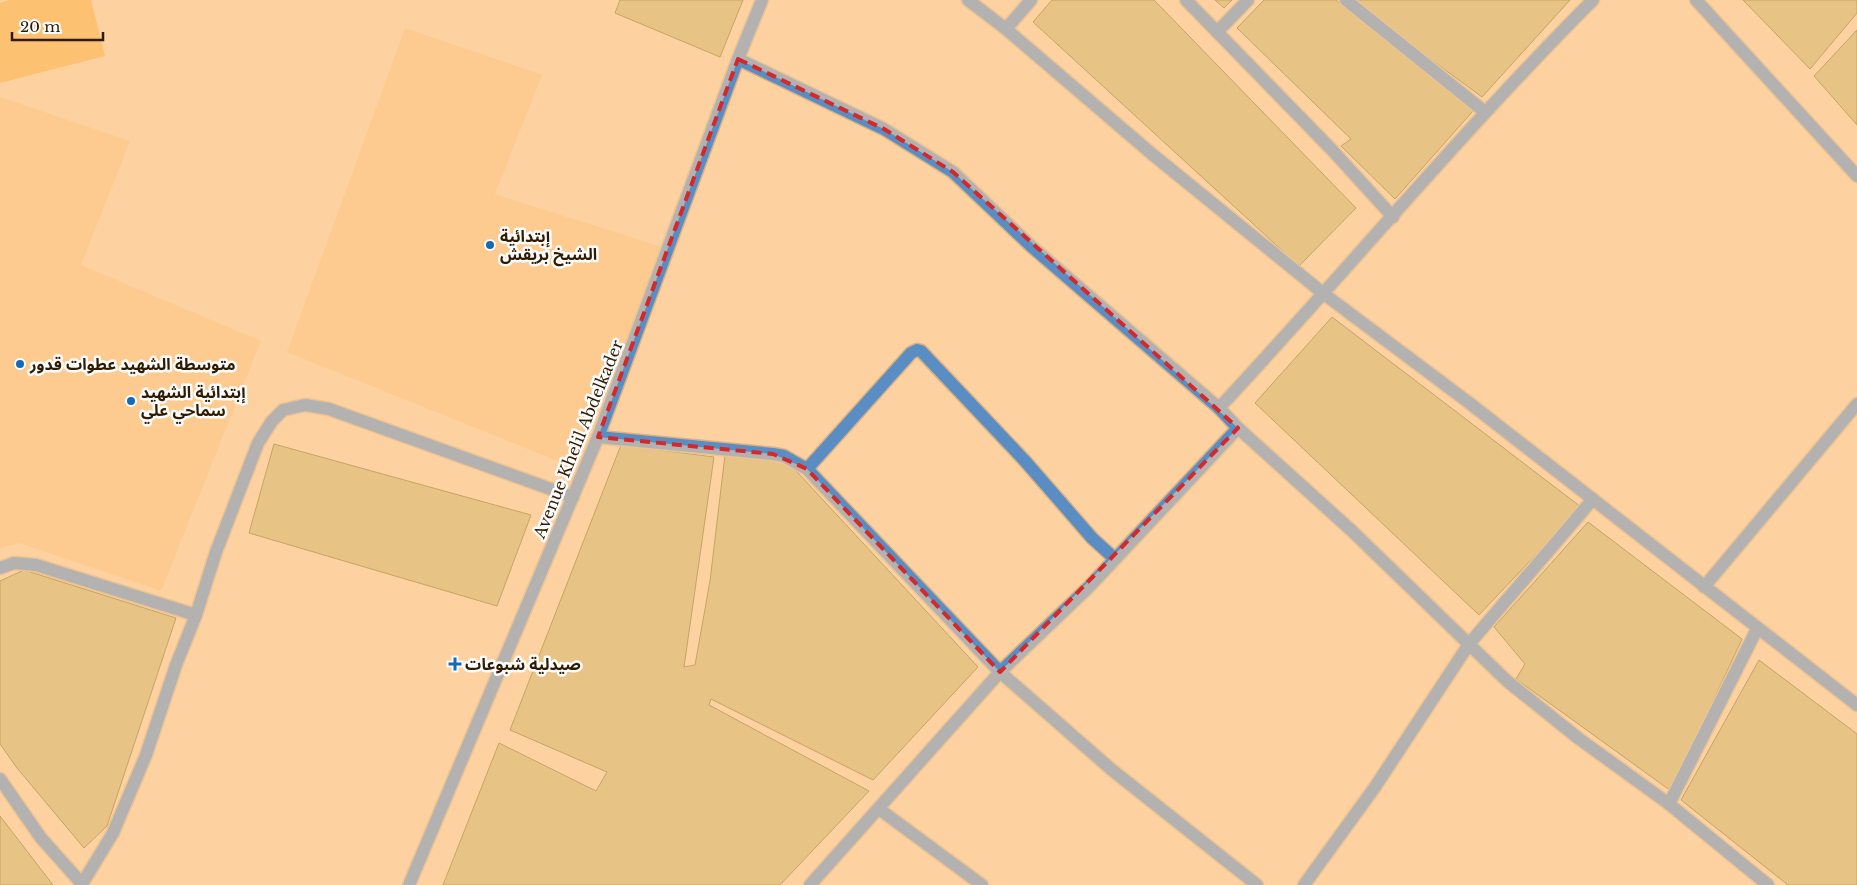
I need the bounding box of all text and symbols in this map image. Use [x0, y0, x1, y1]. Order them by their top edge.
scale bar [12, 10, 104, 42]
text: 20 m [20, 17, 60, 36]
place label: إبتدائية الشيخ بريقش [500, 226, 597, 267]
marker: إبتدائية الشيخ بريقش [484, 239, 496, 251]
street label: Avenue Khelil Abdelkader [529, 337, 627, 542]
place label: متوسطة الشهيد عطوات قدور [29, 354, 236, 374]
marker: متوسطة الشهيد عطوات قدور [14, 358, 26, 370]
place label: إبتدائية الشهيد سماحي علي [141, 382, 246, 424]
marker: إبتدائية الشهيد سماحي علي [125, 395, 137, 407]
place label: صيدلية شبوعات [465, 654, 581, 674]
marker: صيدلية شبوعات [449, 658, 461, 670]

